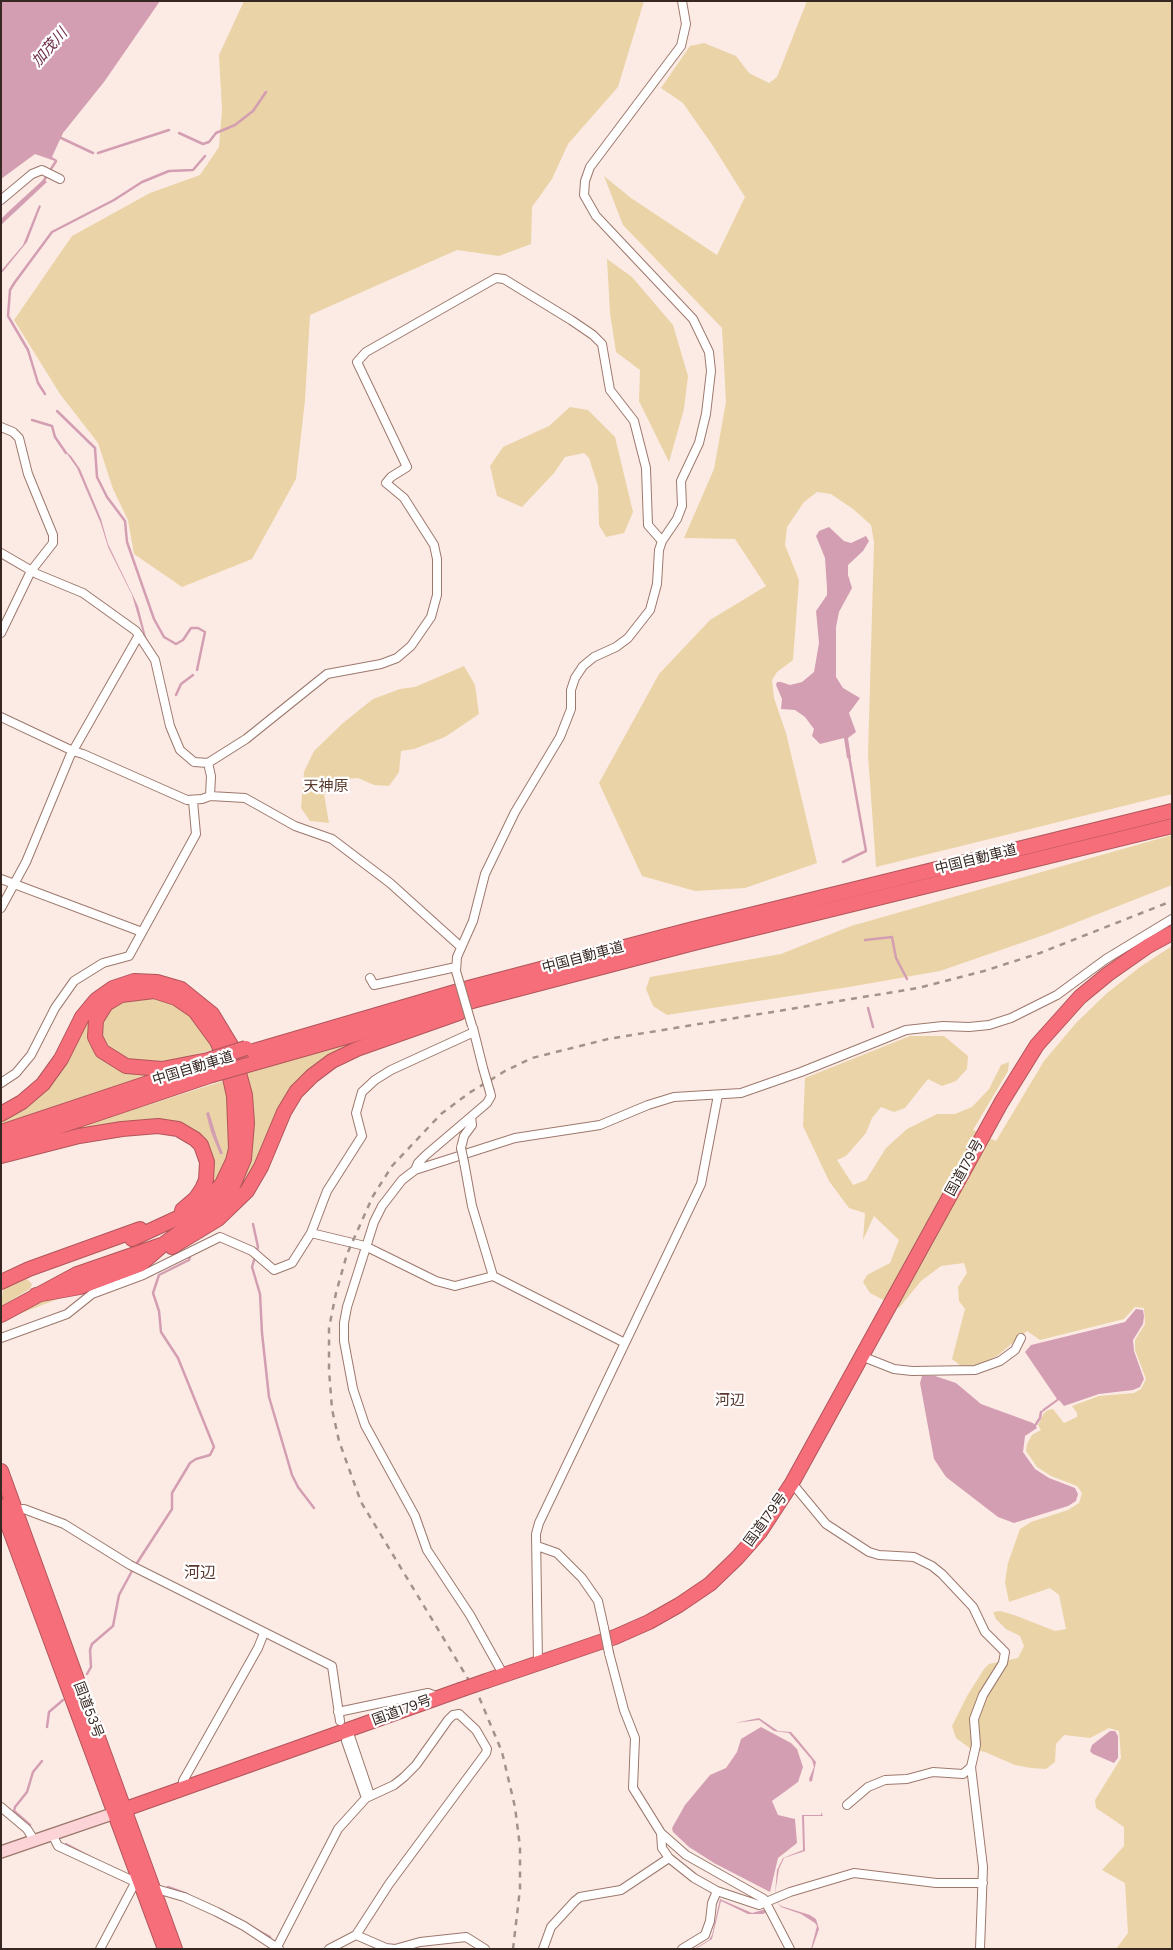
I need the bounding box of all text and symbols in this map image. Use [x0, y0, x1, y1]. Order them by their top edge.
water label: 加茂川 [28, 25, 72, 71]
district label: 天神原 [304, 778, 348, 796]
street label: 中国自動車道 [933, 842, 1019, 878]
street label: 中国自動車道 [540, 939, 626, 977]
street label: 中国自動車道 [150, 1049, 236, 1089]
street label: 国道179号 [943, 1137, 987, 1199]
district label: 河辺 [715, 1392, 745, 1410]
street label: 国道179号 [741, 1490, 791, 1550]
district label: 河辺 [184, 1564, 216, 1584]
street label: 国道53号 [70, 1680, 106, 1740]
street label: 国道179号 [370, 1692, 434, 1730]

